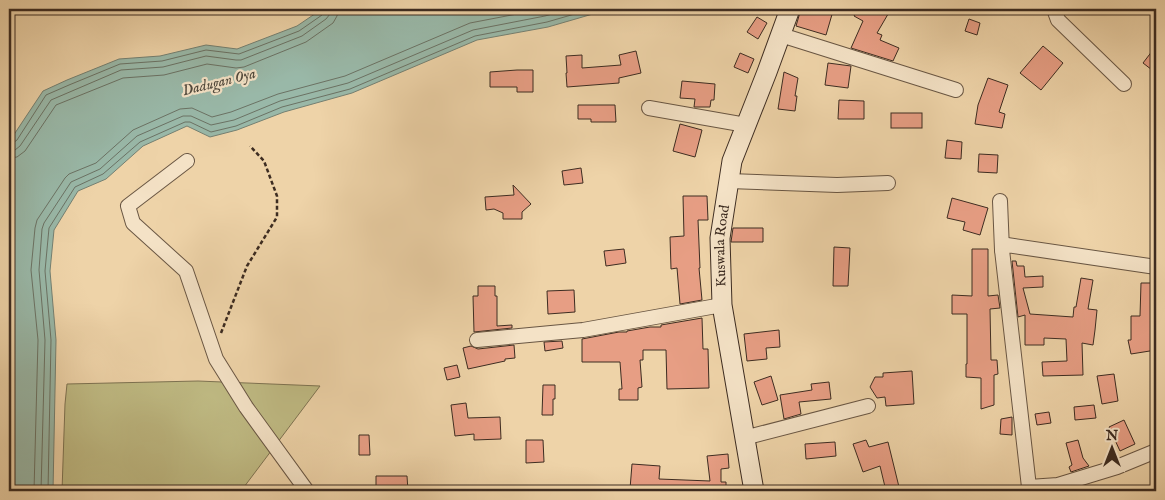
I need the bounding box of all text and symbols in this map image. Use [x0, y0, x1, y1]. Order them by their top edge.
water label: Dadugan Oya [180, 64, 258, 101]
street label: Kuswala Road [711, 203, 734, 287]
north arrow [1088, 422, 1138, 472]
text: N [1105, 427, 1118, 445]

